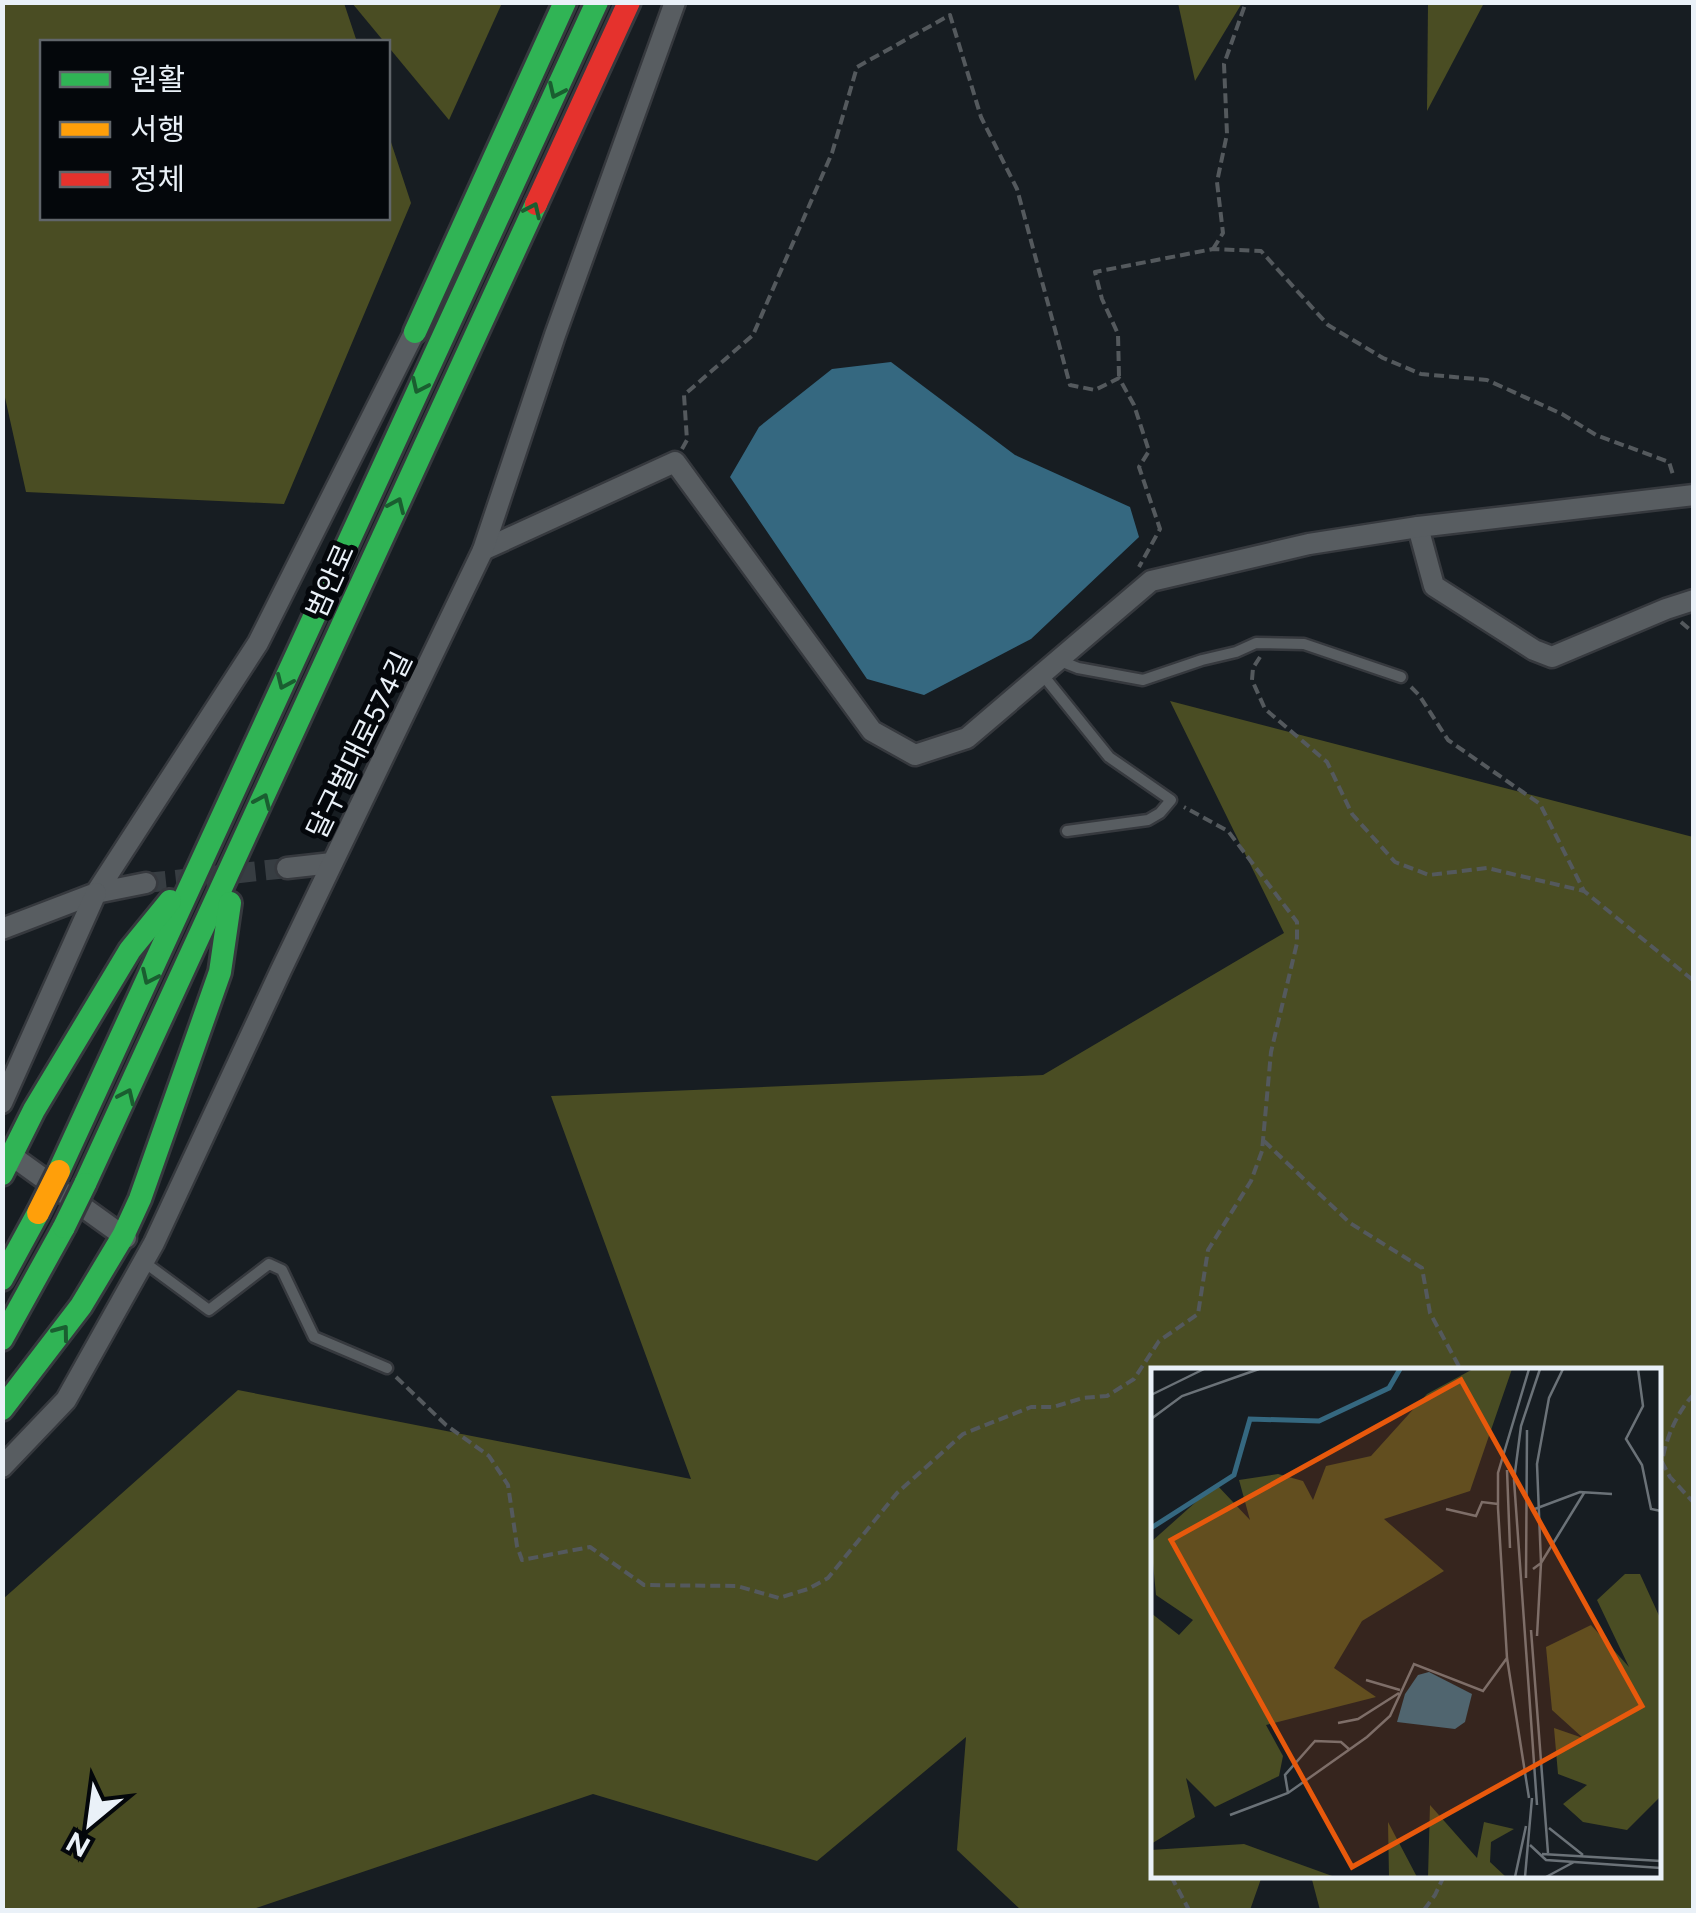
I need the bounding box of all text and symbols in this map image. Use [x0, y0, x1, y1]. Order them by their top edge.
legend [40, 40, 390, 220]
text: 원활 [130, 61, 185, 98]
one-way arrow [548, 81, 568, 99]
text: 서행 [130, 111, 185, 148]
text: 정체 [130, 161, 185, 198]
one-way arrow [520, 202, 540, 220]
one-way arrow [411, 376, 431, 394]
one-way arrow [385, 497, 405, 515]
street label: 범안로 [299, 539, 361, 623]
street label: 달구벌대로574길 [299, 646, 419, 844]
one-way arrow [277, 671, 297, 689]
one-way arrow [250, 793, 270, 811]
one-way arrow [142, 967, 162, 985]
one-way arrow [114, 1088, 134, 1106]
one-way arrow [50, 1325, 67, 1343]
inset map [1151, 1368, 1661, 1878]
north arrow [40, 1773, 140, 1873]
text: N [60, 1825, 96, 1865]

